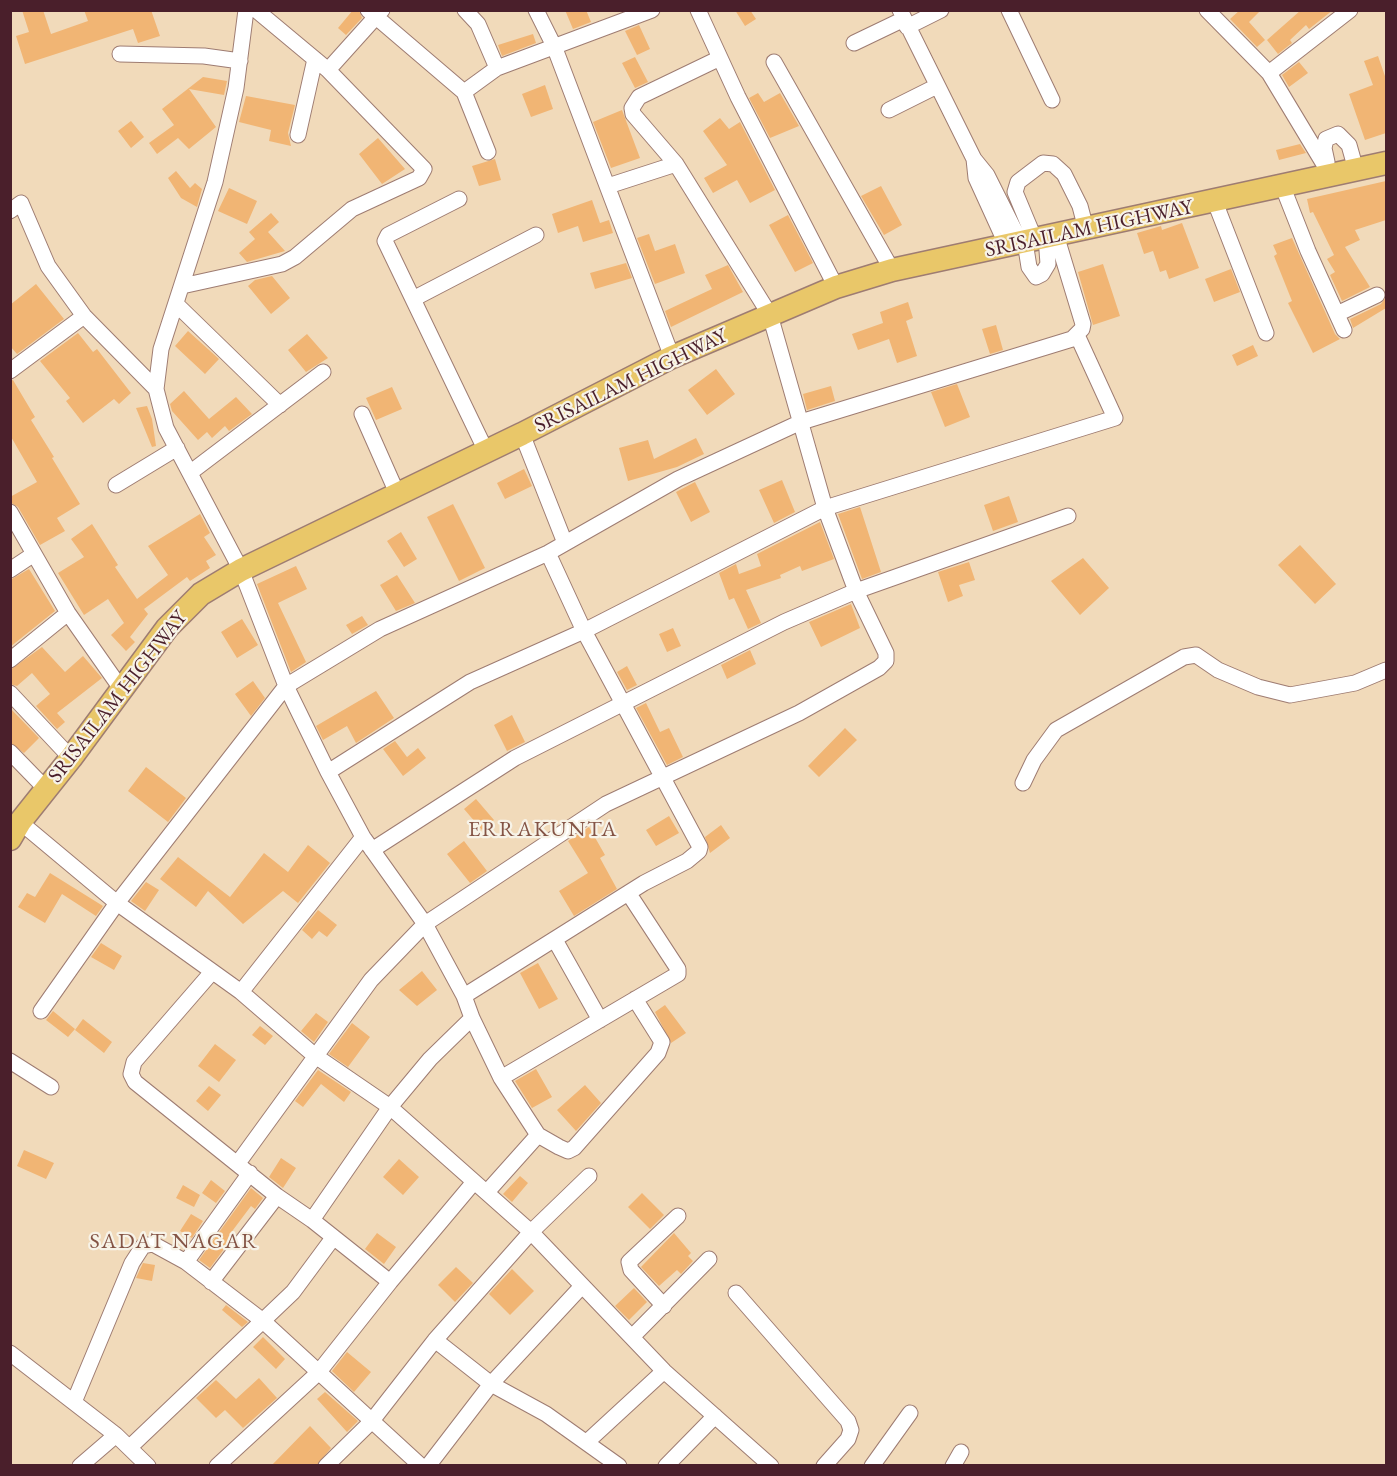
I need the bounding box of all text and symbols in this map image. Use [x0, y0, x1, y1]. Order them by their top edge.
street label: SRISAILAM HIGHWAY [983, 195, 1195, 263]
street label: SRISAILAM HIGHWAY [531, 323, 731, 439]
street label: SRISAILAM HIGHWAY [43, 606, 193, 788]
district label: ERRAKUNTA [468, 817, 618, 843]
district label: SADAT NAGAR [89, 1229, 259, 1255]

